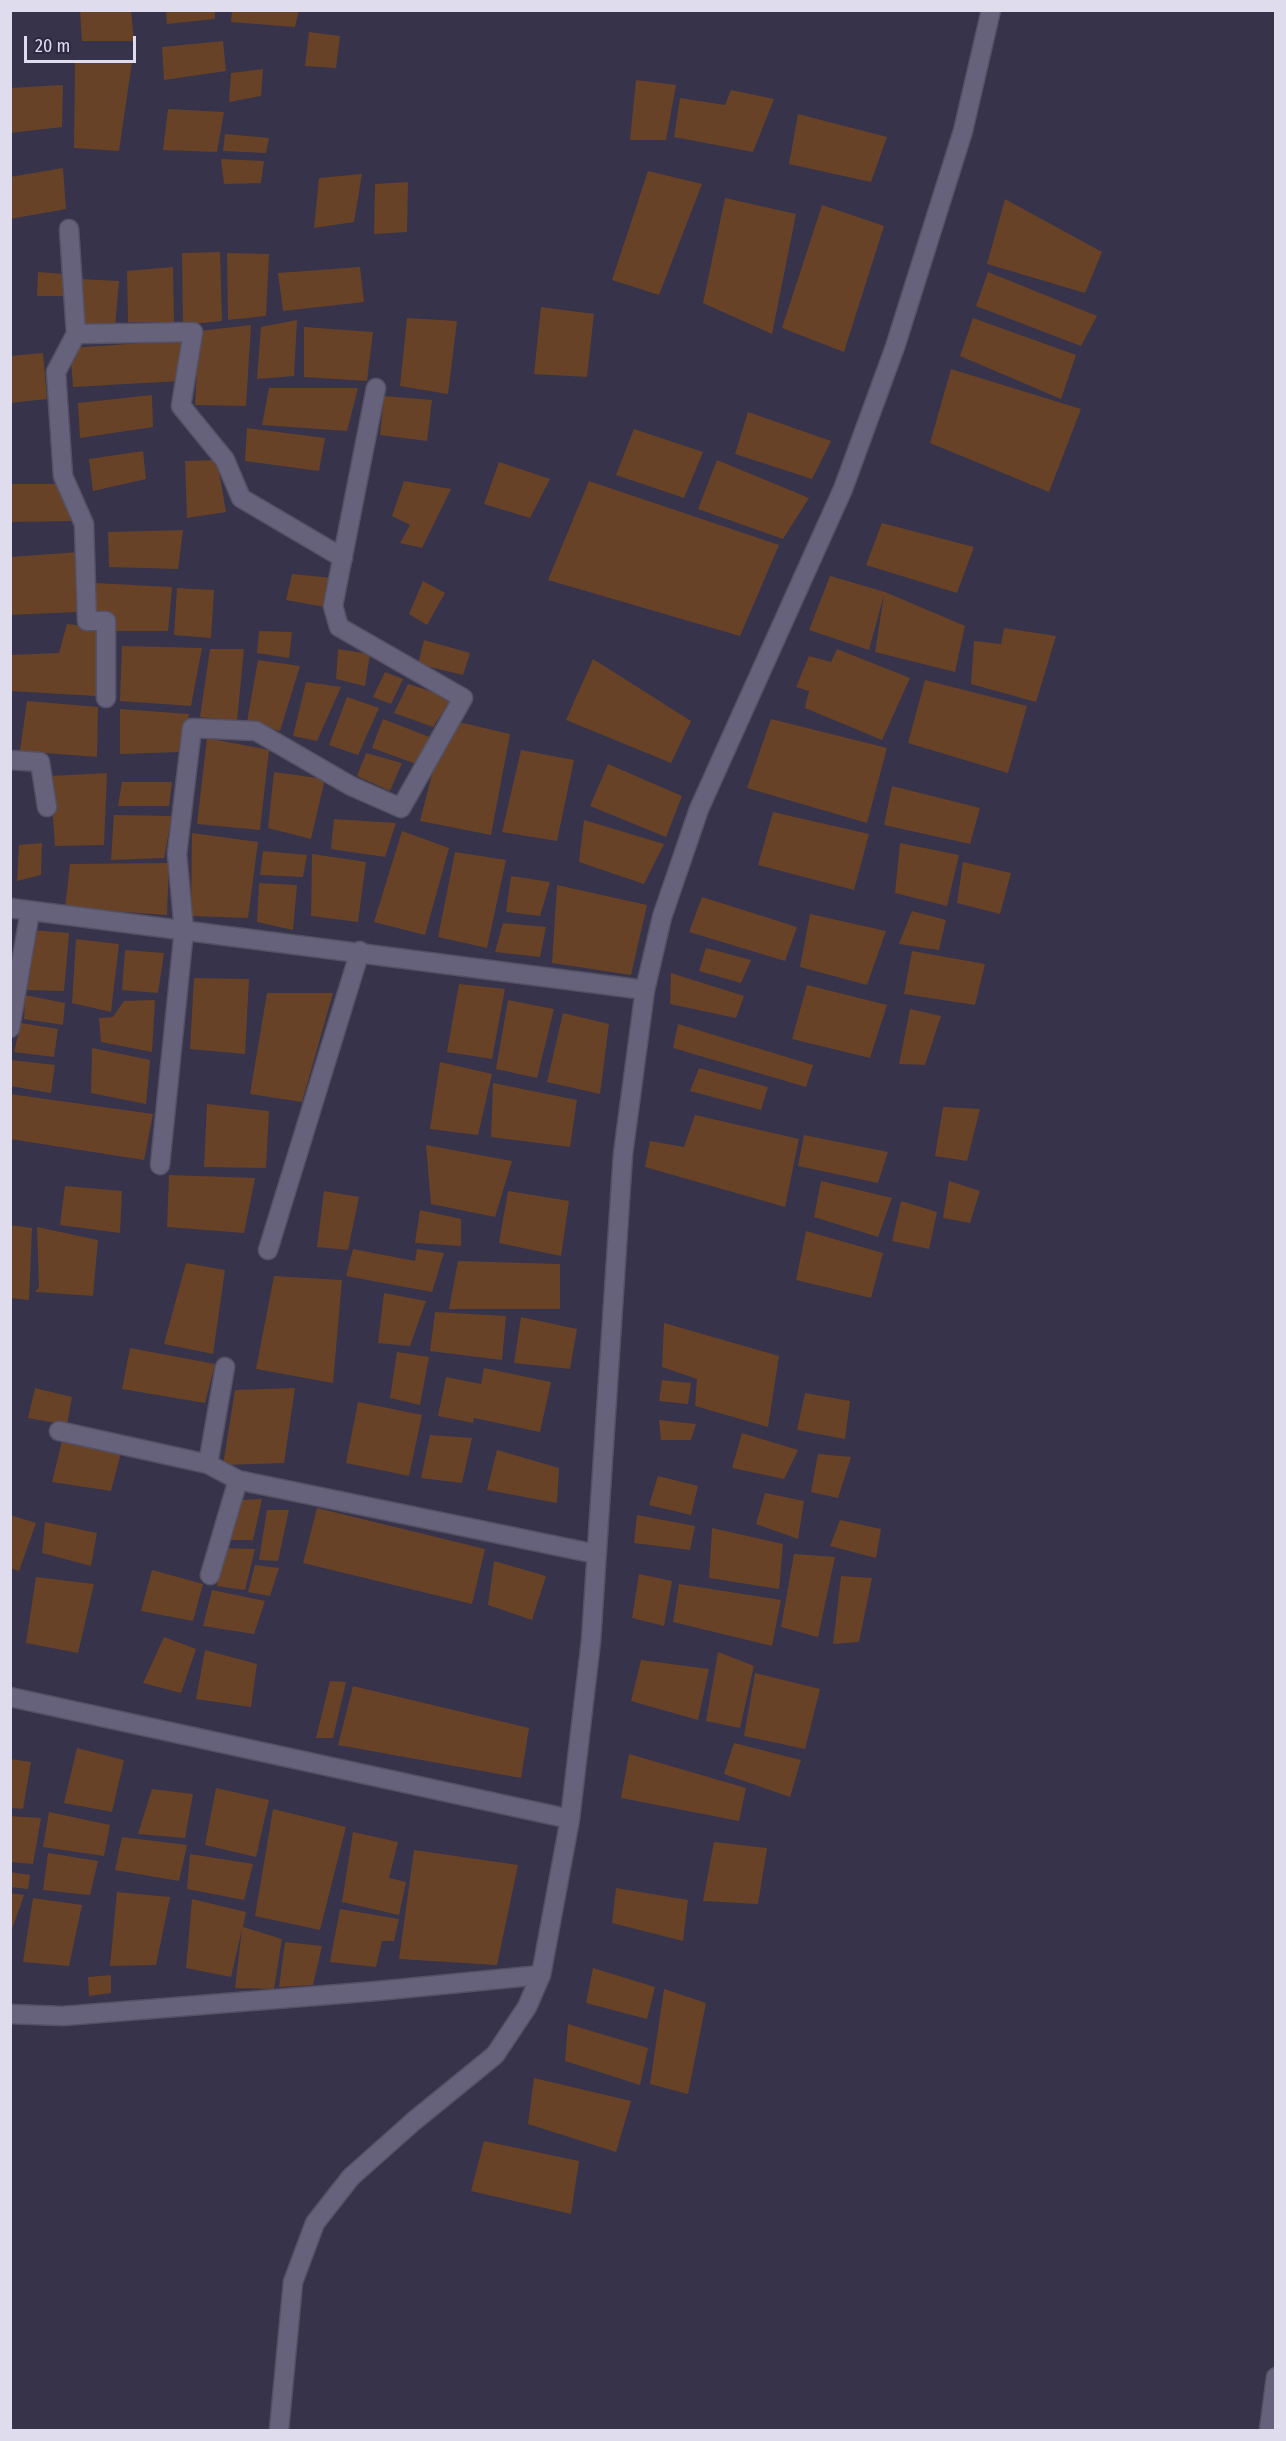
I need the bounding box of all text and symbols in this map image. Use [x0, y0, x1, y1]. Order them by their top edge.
scale bar [27, 24, 140, 62]
text: 20 m [35, 35, 70, 57]

